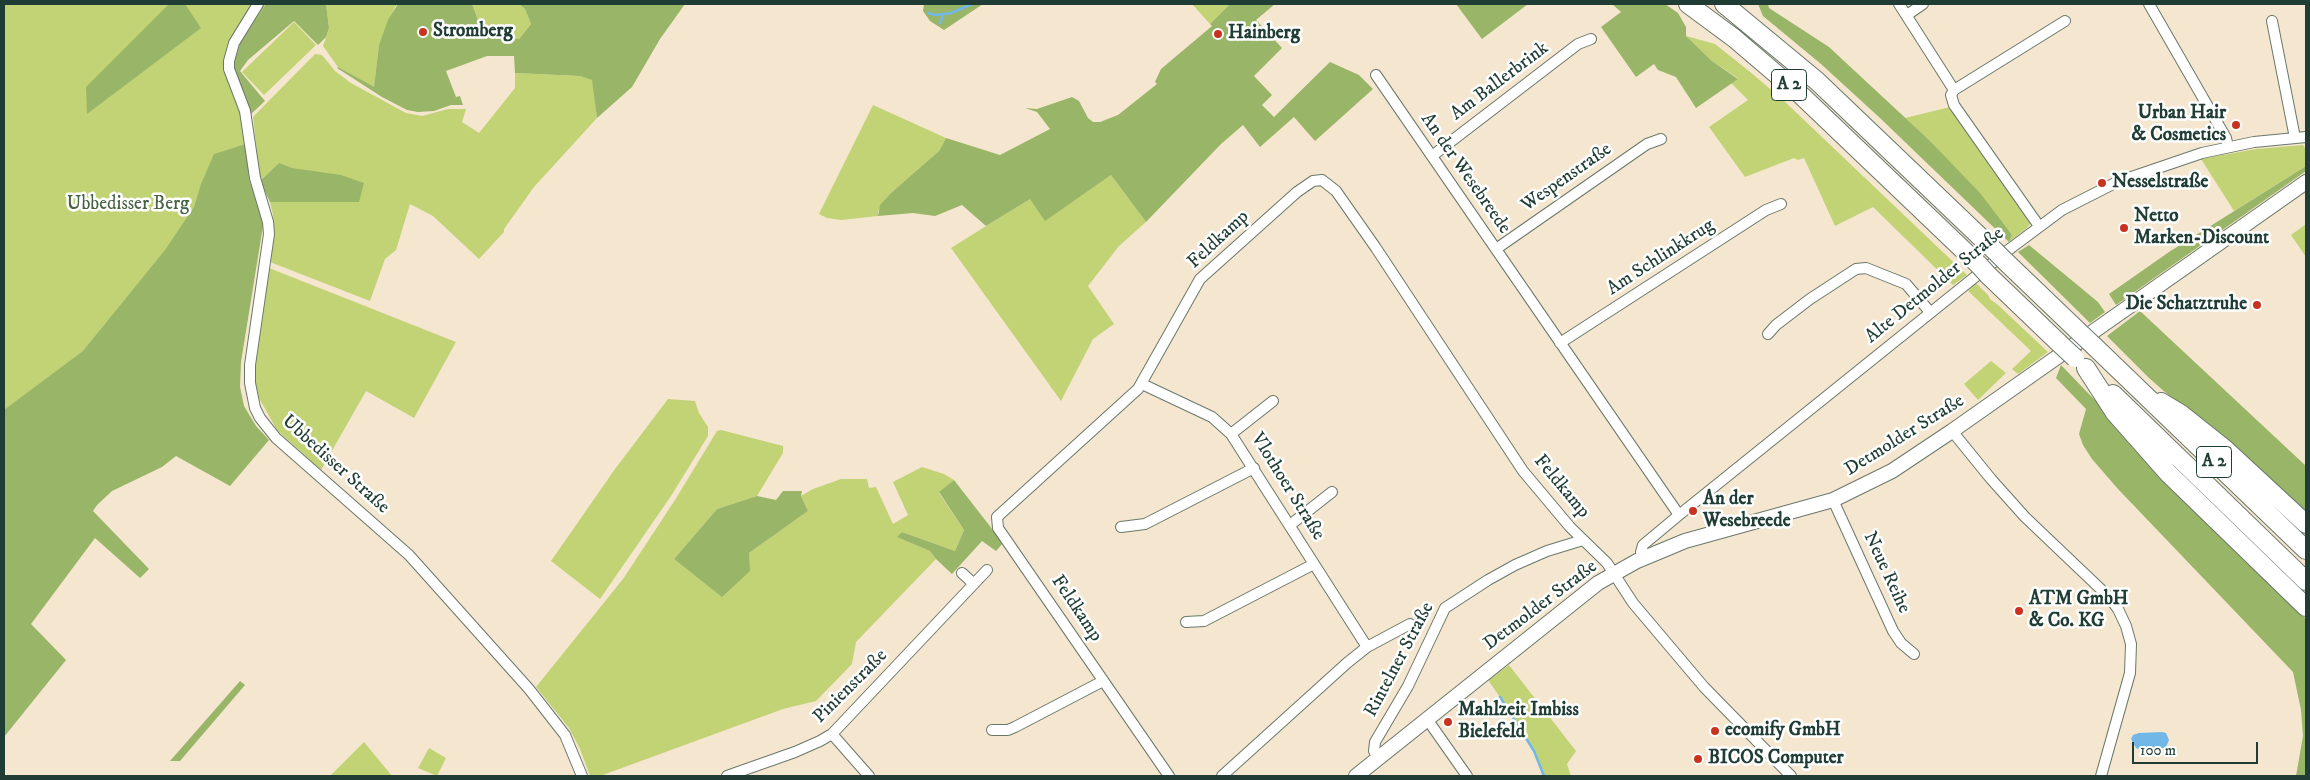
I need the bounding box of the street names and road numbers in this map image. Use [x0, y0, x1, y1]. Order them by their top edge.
street label: Am Ballerbrink [1446, 38, 1554, 126]
road number: A 2 [1772, 70, 1806, 100]
street label: An der Wesebreede [1415, 109, 1515, 239]
street label: Wespenstraße [1517, 139, 1617, 217]
street label: Feldkamp [1184, 206, 1254, 274]
street label: Am Schlinkkrug [1603, 215, 1719, 301]
street label: Alte Detmolder Straße [1861, 223, 2009, 349]
street label: Detmolder Straße [1841, 390, 1969, 482]
street label: Ubbedisser Straße [276, 411, 394, 519]
street label: Vlothoer Straße [1245, 429, 1329, 545]
road number: A 2 [2196, 447, 2232, 478]
street label: Feldkamp [1528, 451, 1594, 523]
street label: Neue Reihe [1857, 529, 1915, 617]
street label: Detmolder Straße [1480, 556, 1602, 656]
street label: Feldkamp [1045, 571, 1107, 647]
street label: Rintelner Straße [1360, 599, 1440, 721]
street label: Pinienstraße [809, 645, 893, 729]

